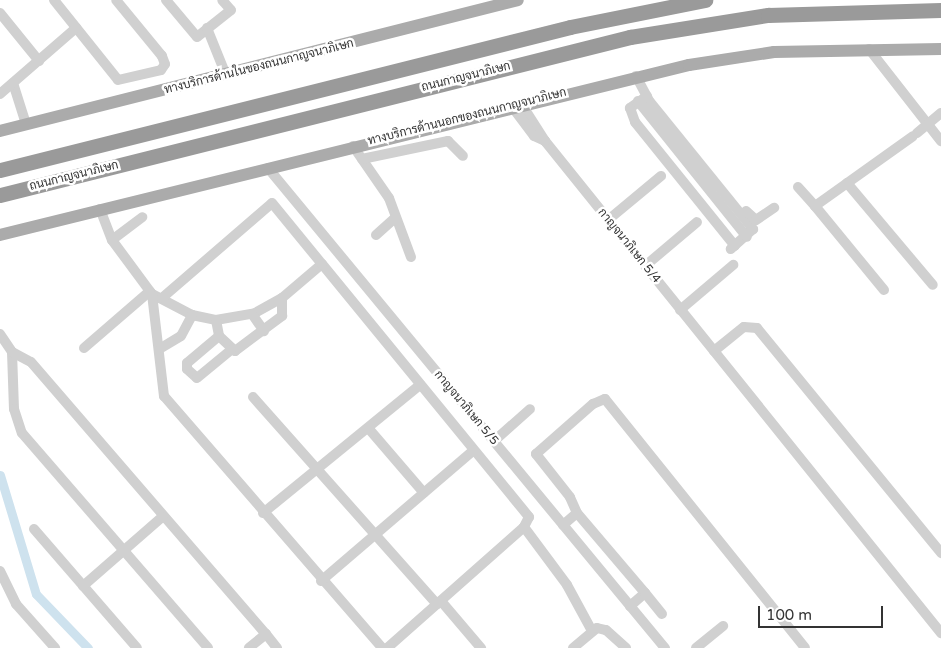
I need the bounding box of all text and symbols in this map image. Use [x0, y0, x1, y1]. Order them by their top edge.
street label: ทางบริการด้านในของถนนกาญจนาภิเษก [163, 36, 355, 98]
street label: ถนนกาญจนาภิเษก [420, 59, 512, 95]
street label: ทางบริการด้านนอกของถนนกาญจนาภิเษก [366, 85, 568, 149]
street label: ถนนกาญจนาภิเษก [28, 158, 120, 194]
street label: กาญจนาภิเษก 5/4 [595, 206, 663, 286]
street label: กาญจนาภิเษก 5/5 [431, 368, 501, 448]
scale bar [761, 596, 886, 628]
text: 100 m [766, 606, 812, 624]

